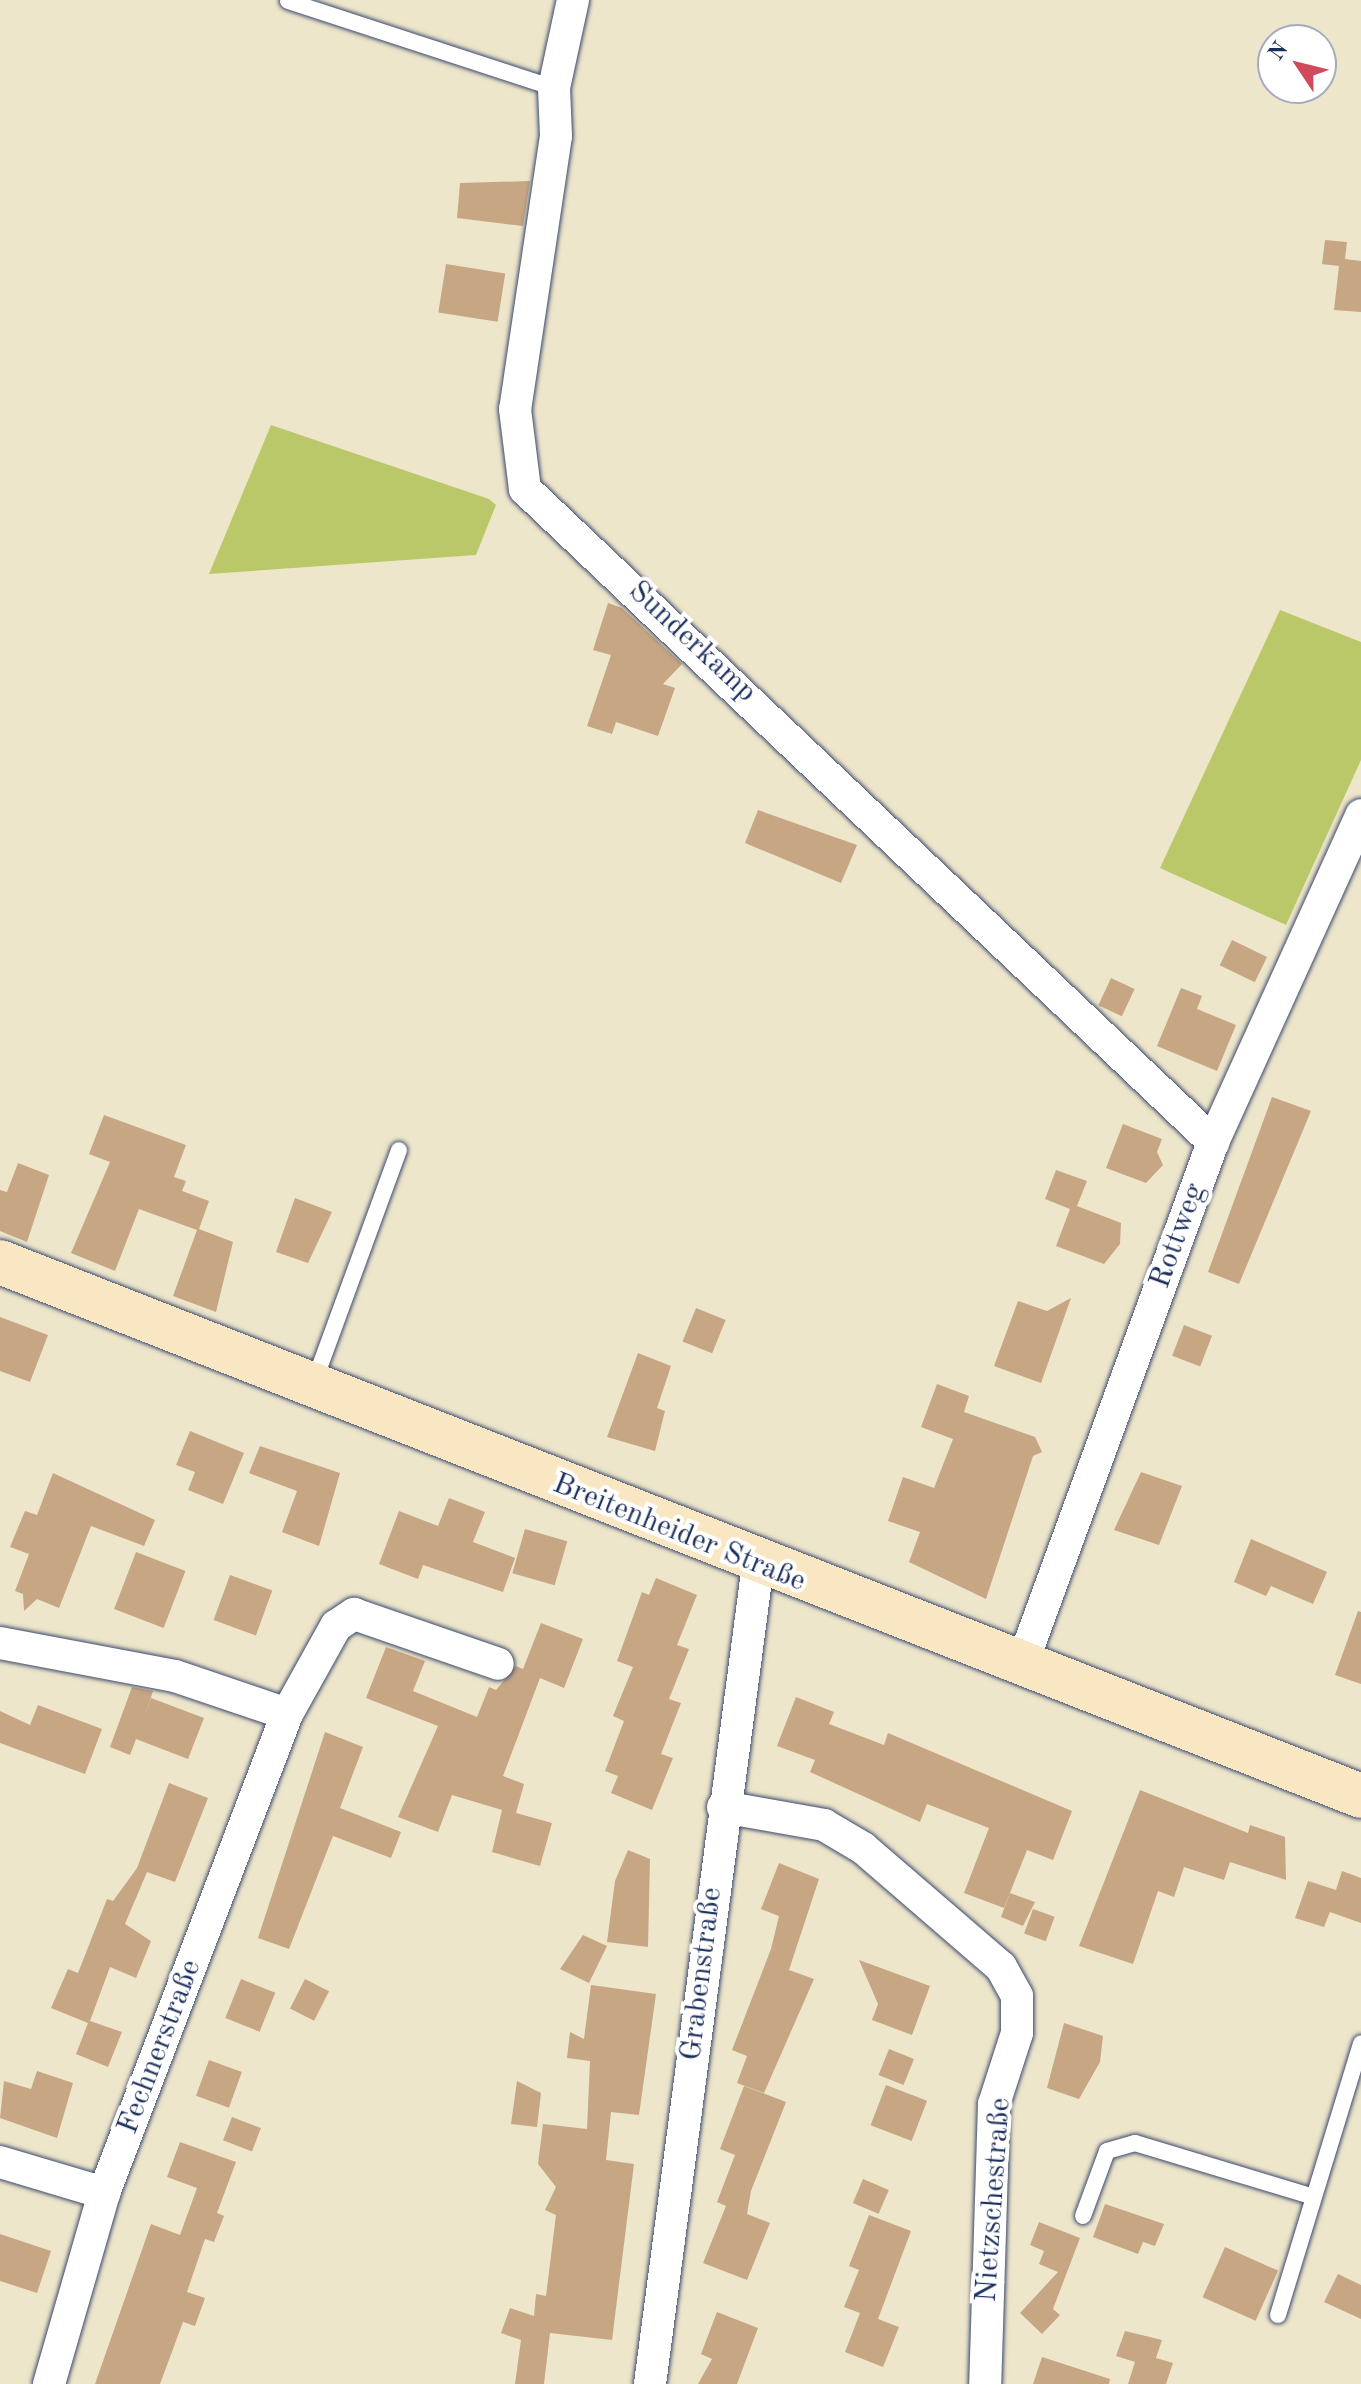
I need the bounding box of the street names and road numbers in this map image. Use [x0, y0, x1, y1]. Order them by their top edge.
street label: Sunderkamp [620, 573, 764, 711]
street label: Rottweg [1142, 1179, 1214, 1293]
street label: Breitenheider Straße [547, 1466, 811, 1600]
street label: Grabenstraße [674, 1885, 730, 2063]
street label: Fechnerstraße [110, 1955, 210, 2139]
street label: Nietzschestraße [969, 2096, 1019, 2304]

